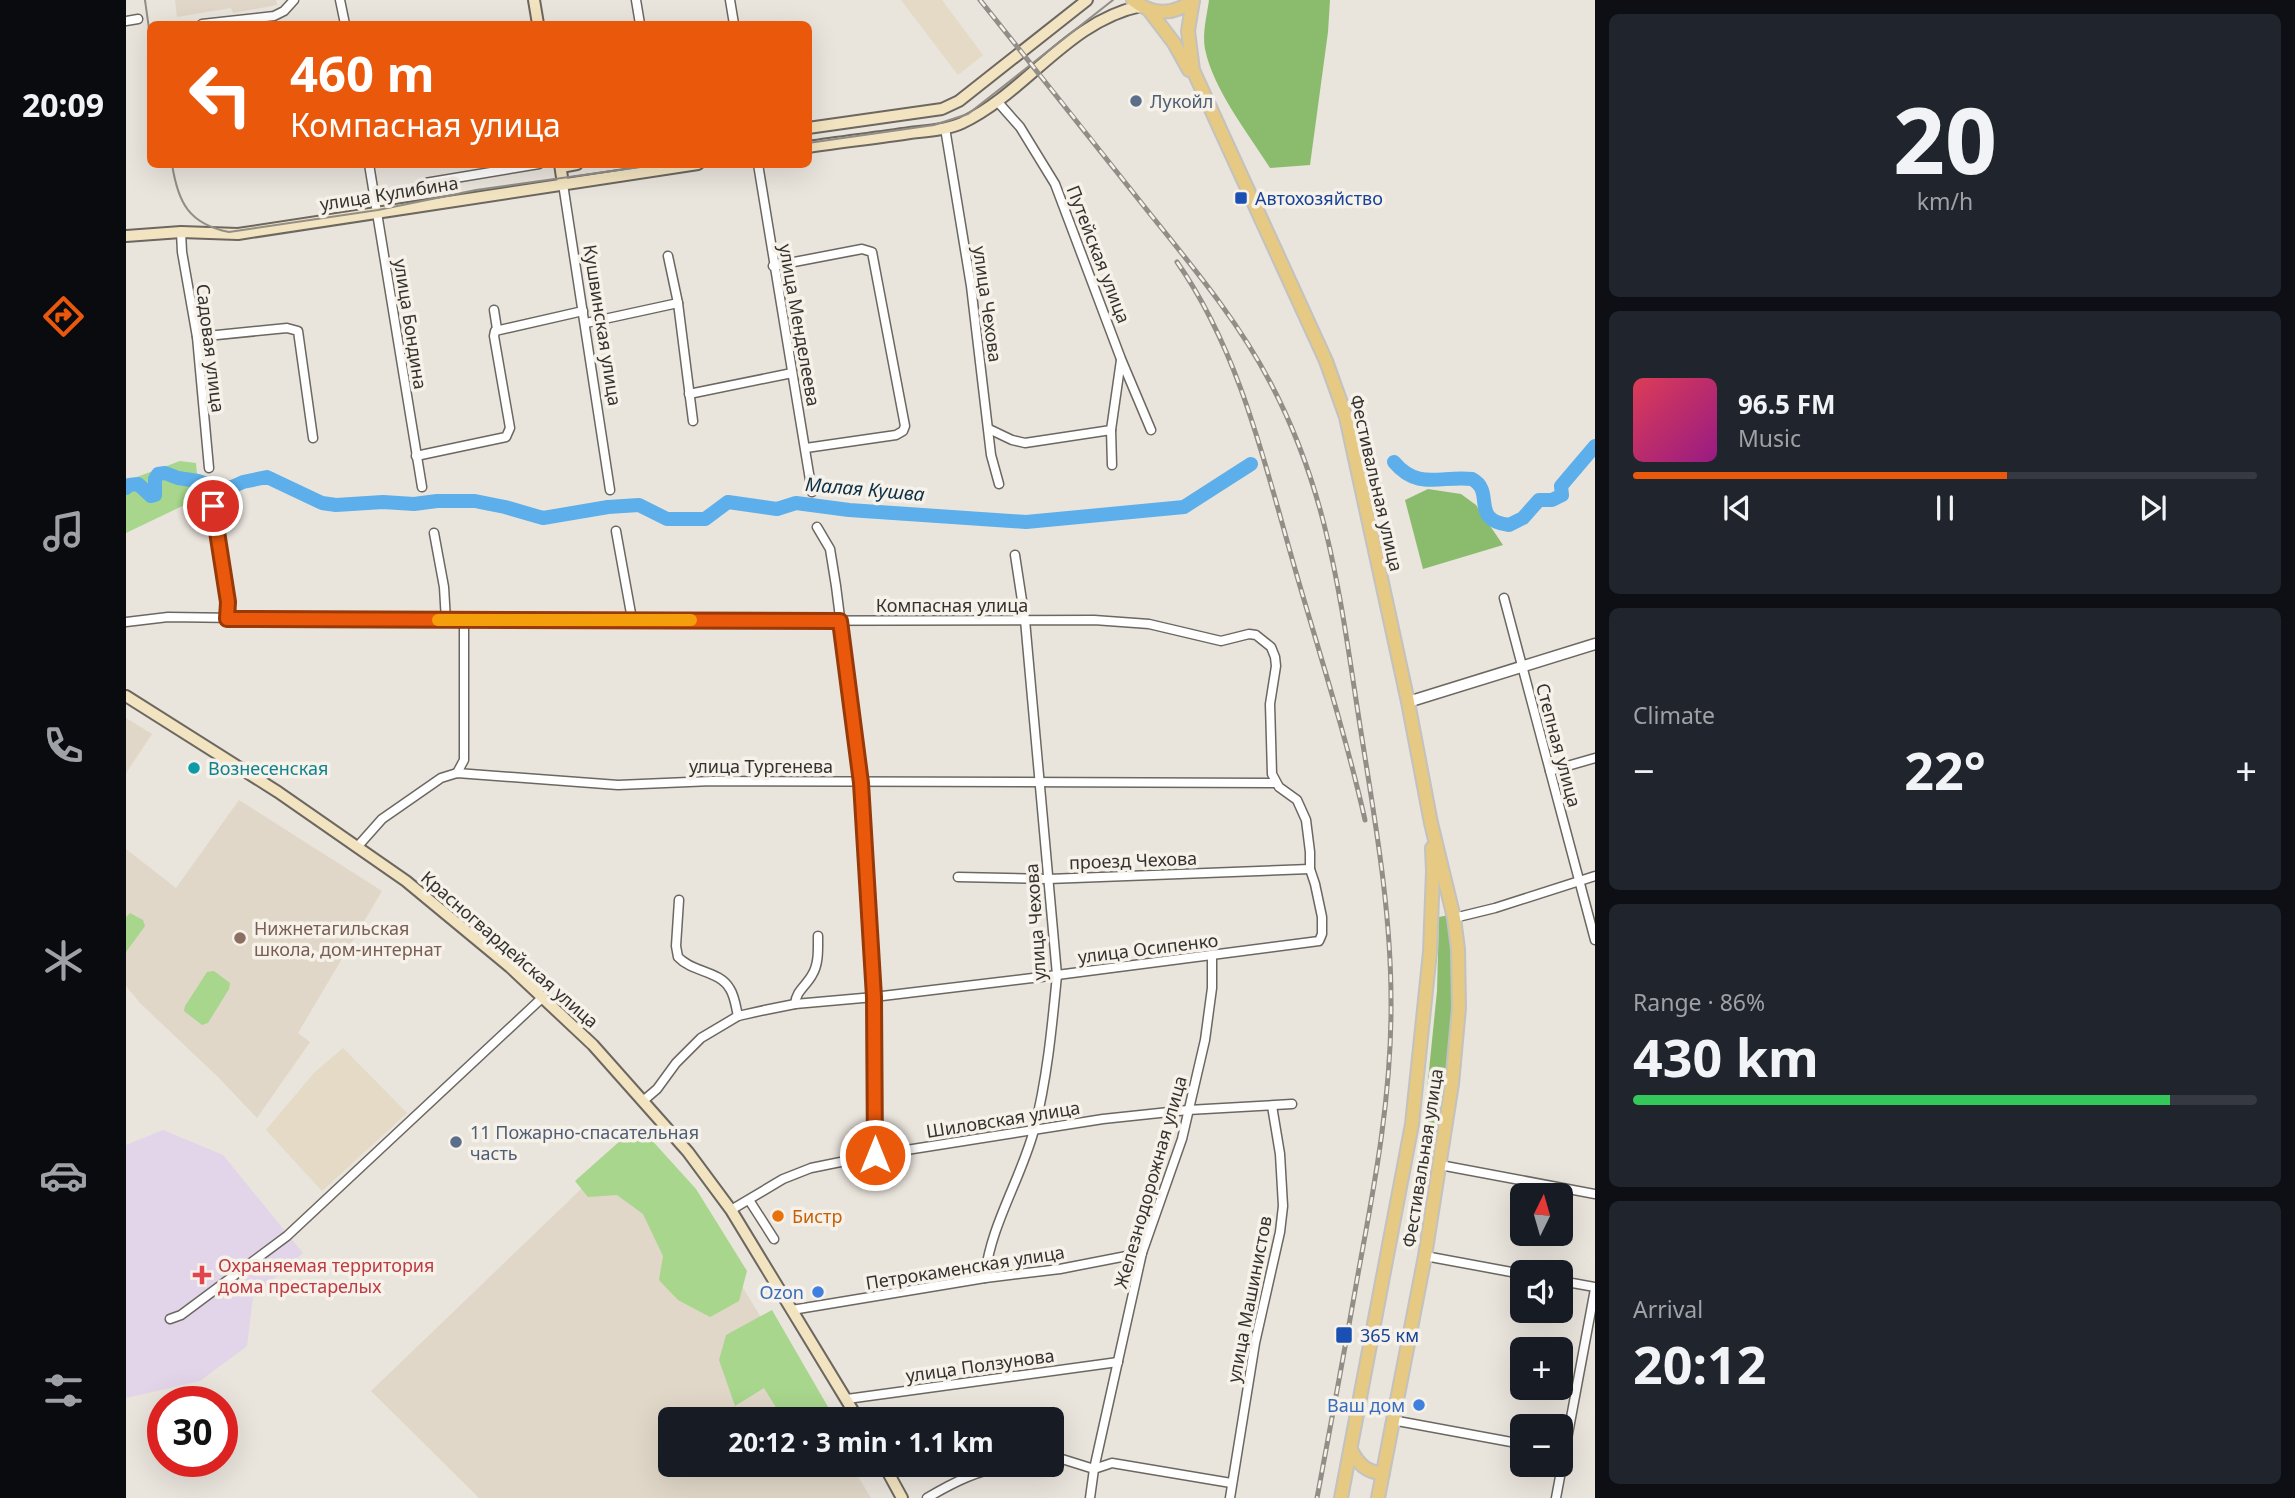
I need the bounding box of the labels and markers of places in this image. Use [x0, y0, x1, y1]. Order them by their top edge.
place label: Лукойл [1150, 89, 1213, 113]
marker: Лукойл [1128, 93, 1144, 109]
place label: Автохозяйство [1255, 186, 1383, 210]
marker: Автохозяйство [1233, 190, 1249, 206]
pin [183, 476, 243, 536]
place label: Вознесенская [208, 756, 328, 780]
marker: Вознесенская [186, 760, 202, 776]
place label: Нижнетагильская школа, дом-интернат [254, 916, 442, 961]
marker: Нижнетагильская школа, дом-интернат [232, 930, 248, 946]
place label: 11 Пожарно-спасательная часть [470, 1120, 699, 1165]
marker: 11 Пожарно-спасательная часть [448, 1134, 464, 1150]
place label: Бистр [792, 1204, 842, 1228]
marker: Бистр [770, 1208, 786, 1224]
place label: Охраняемая территория дома престарелых [218, 1253, 434, 1298]
marker: Охраняемая территория дома престарелых [192, 1265, 212, 1285]
place label: Ozon [759, 1280, 804, 1304]
marker: Ozon [810, 1284, 826, 1300]
place label: 365 км [1360, 1323, 1419, 1347]
marker: 365 км [1334, 1325, 1354, 1345]
place label: Ваш дом [1327, 1393, 1405, 1417]
marker: Ваш дом [1411, 1397, 1427, 1413]

